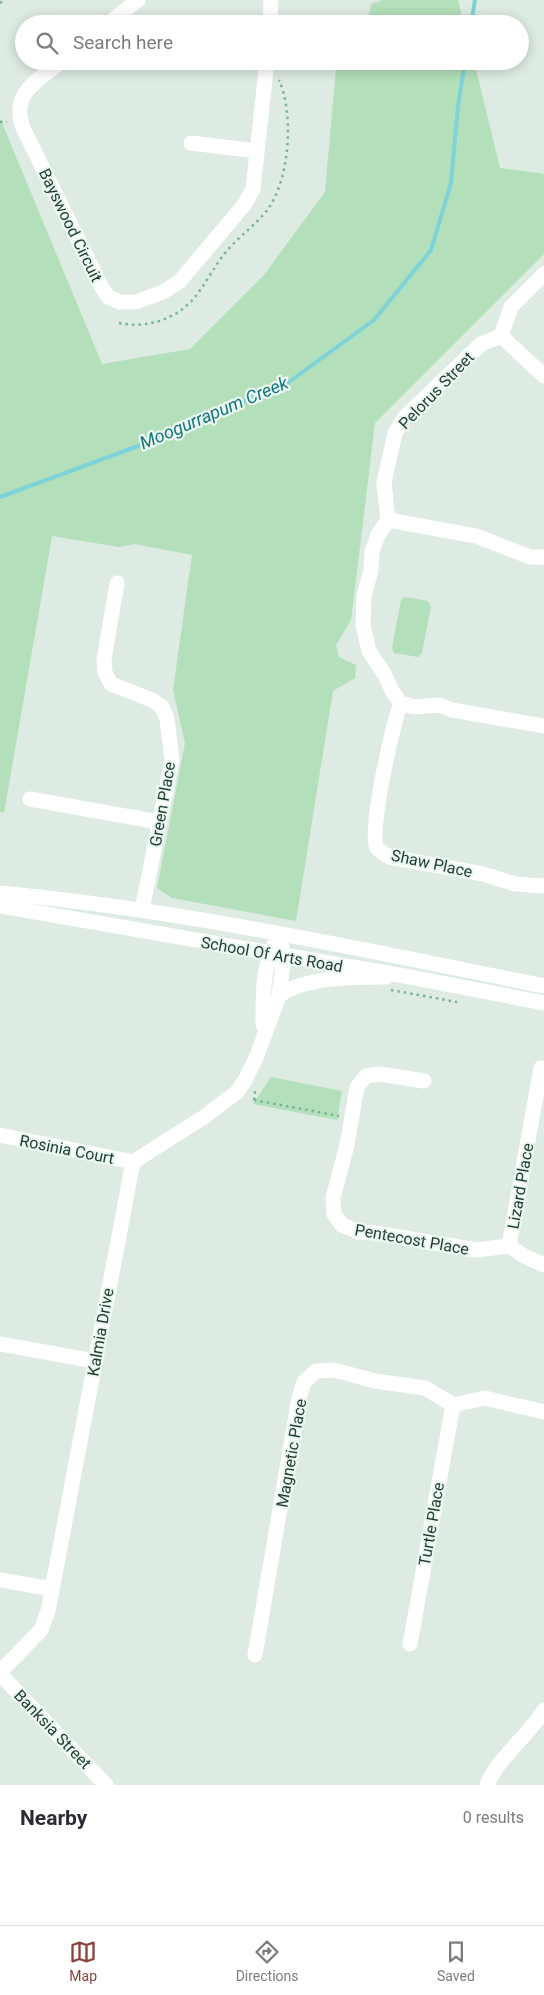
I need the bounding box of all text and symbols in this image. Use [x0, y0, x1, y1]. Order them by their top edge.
search box [15, 15, 529, 70]
icon: search [33, 29, 61, 57]
text: Search here [73, 31, 173, 54]
street label: Bayswood Circuit [35, 166, 106, 285]
street label: Pelorus Street [395, 348, 478, 433]
water label: Moogurrapum Creek [136, 371, 292, 453]
street label: Green Place [146, 760, 179, 848]
street label: Shaw Place [390, 846, 474, 881]
street label: School Of Arts Road [199, 933, 344, 976]
street label: Rosinia Court [18, 1131, 116, 1168]
street label: Lizard Place [504, 1142, 537, 1231]
street label: Pentecost Place [353, 1220, 470, 1259]
street label: Kalmia Drive [83, 1287, 118, 1378]
street label: Magnetic Place [273, 1397, 310, 1509]
street label: Turtle Place [415, 1481, 448, 1567]
street label: Banksia Street [10, 1686, 95, 1773]
text: Nearby [20, 1806, 87, 1830]
text: 0 results [463, 1808, 524, 1827]
tab: Map [69, 1938, 97, 1984]
tab: Directions [236, 1938, 299, 1984]
tab: Saved [437, 1938, 475, 1984]

